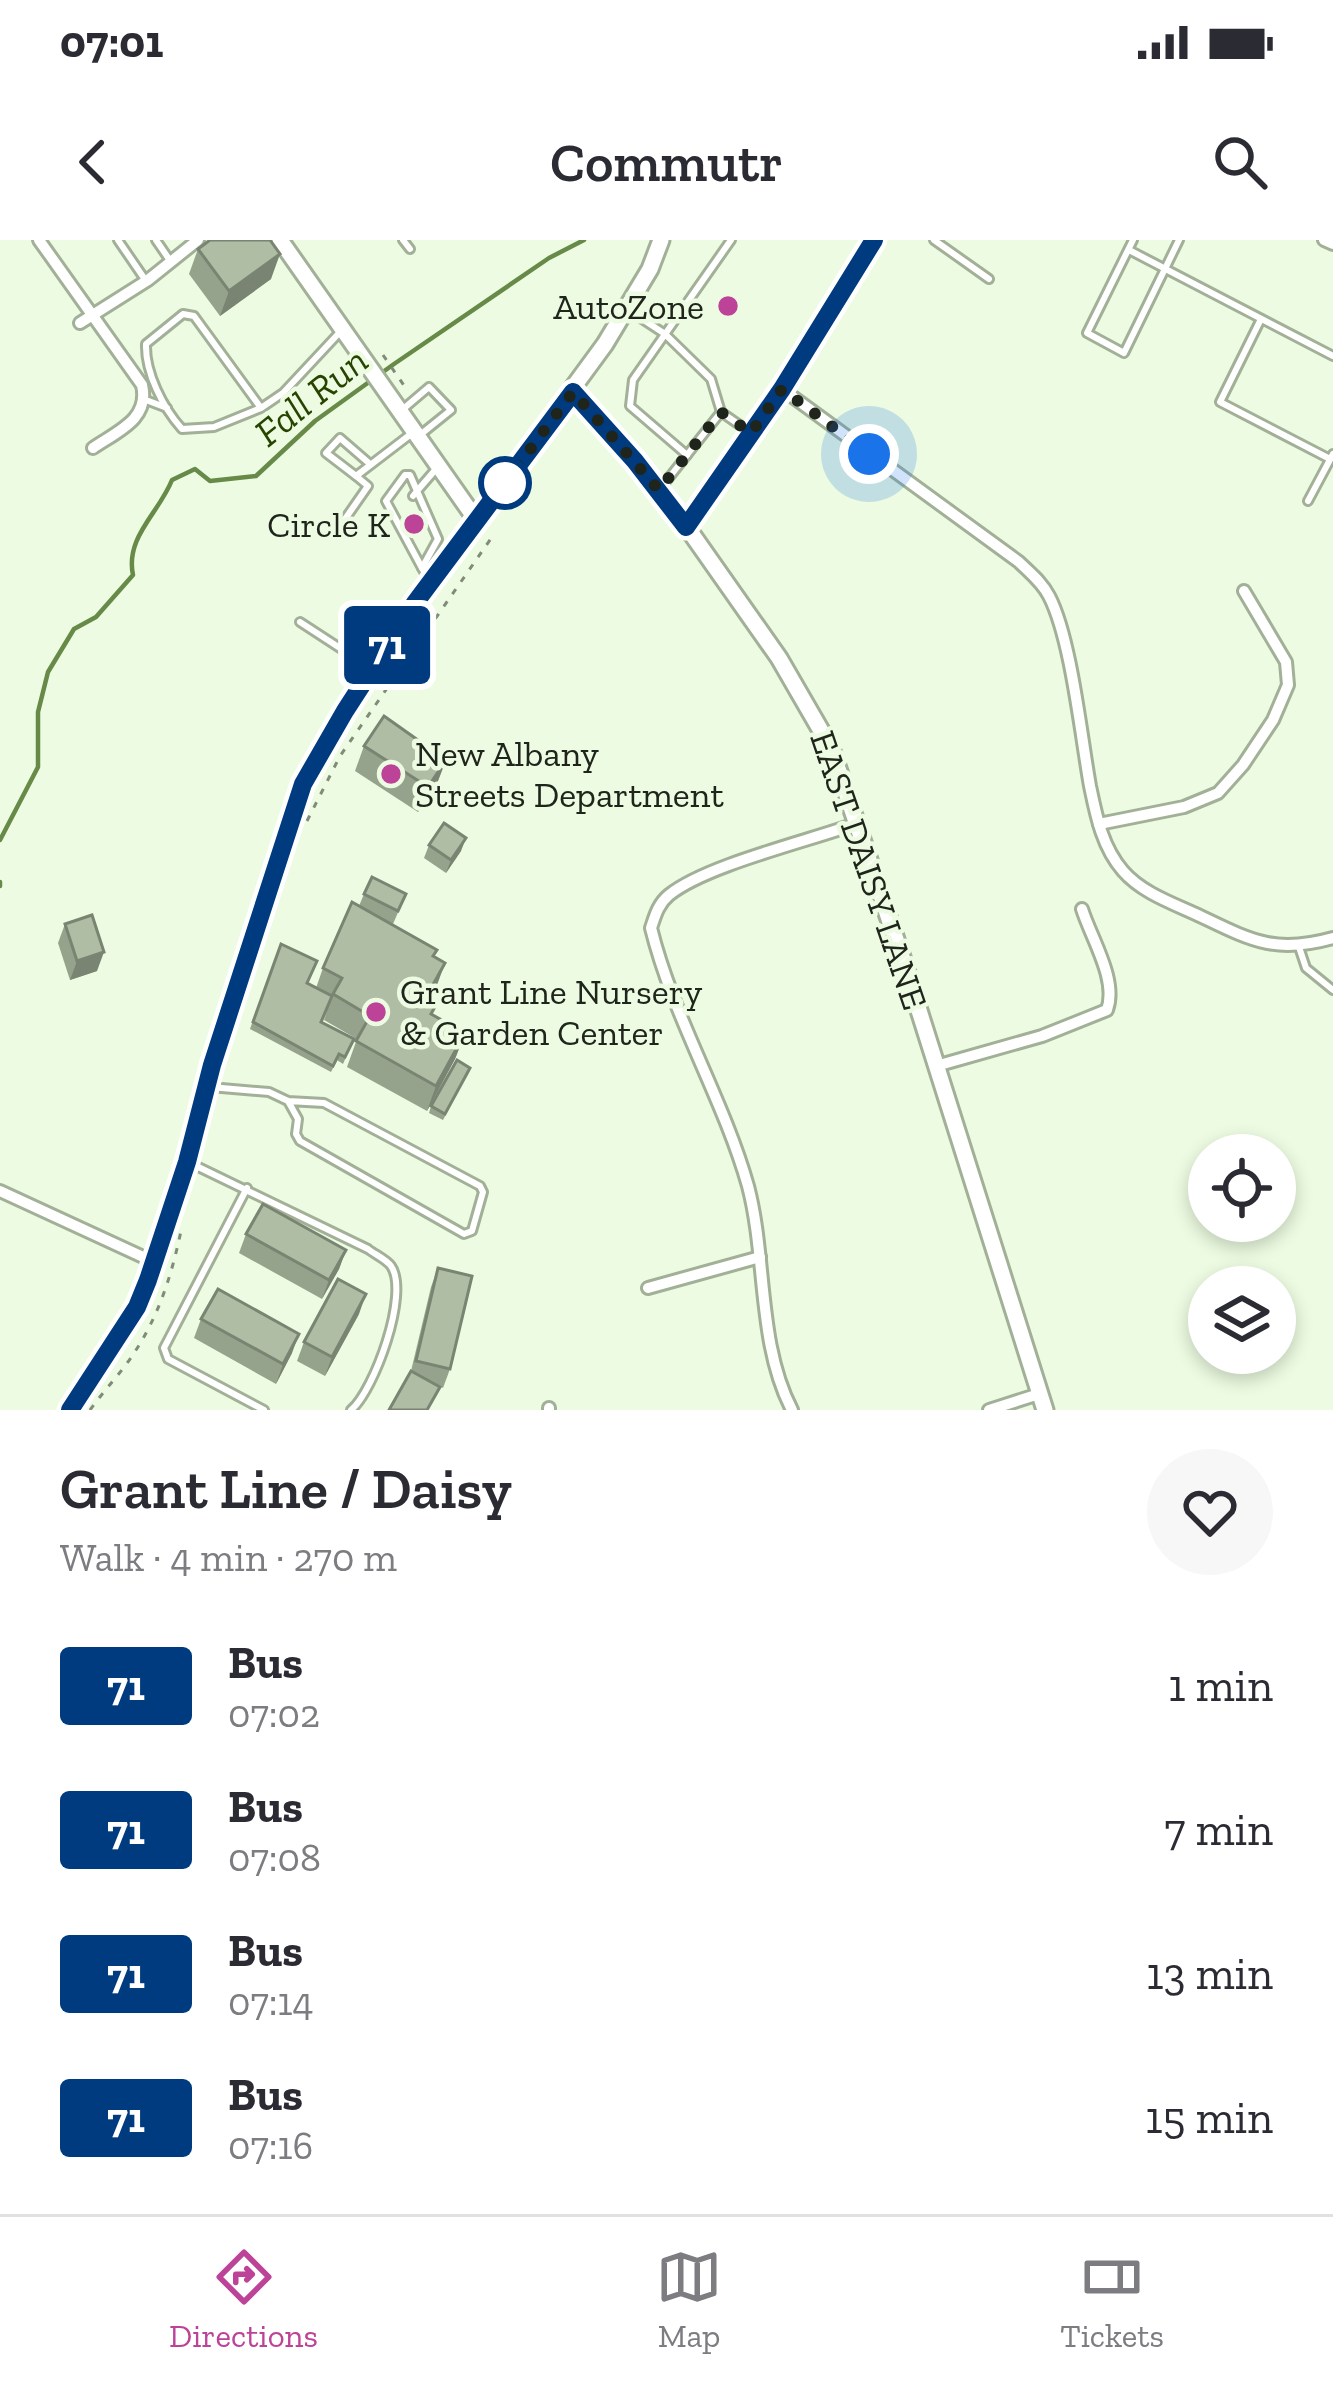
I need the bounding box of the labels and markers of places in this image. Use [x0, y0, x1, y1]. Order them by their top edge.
place label: AutoZone [553, 285, 704, 328]
marker: AutoZone [715, 293, 741, 319]
unlabelled marker [480, 458, 530, 508]
place label: Circle K [267, 503, 390, 546]
marker: Circle K [401, 511, 427, 537]
place label: New Albany Streets Department [415, 732, 724, 816]
marker: New Albany Streets Department [378, 761, 404, 787]
place label: Grant Line Nursery & Garden Center [400, 970, 703, 1054]
marker: Grant Line Nursery & Garden Center [363, 999, 389, 1025]

